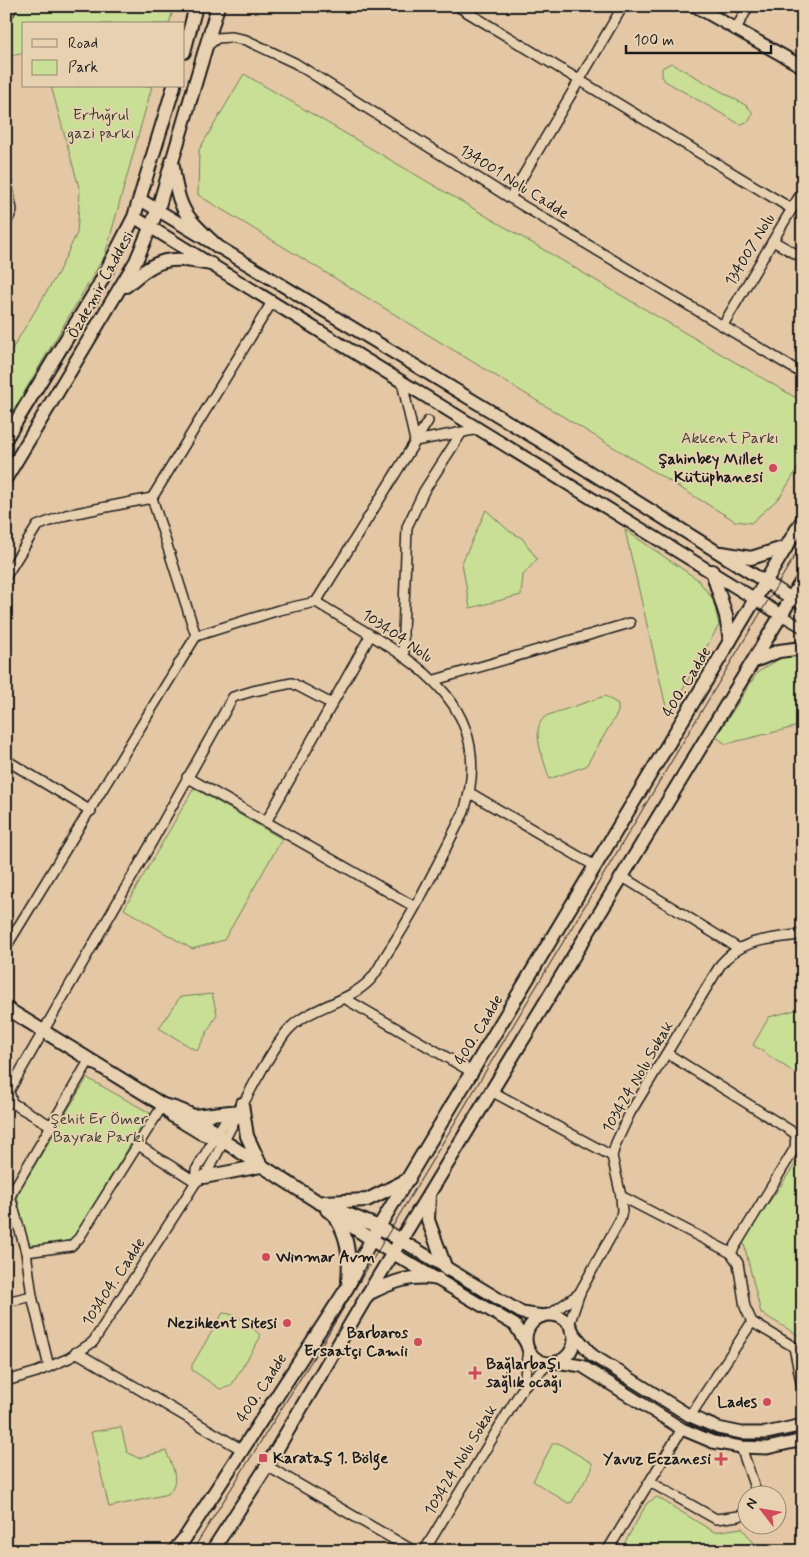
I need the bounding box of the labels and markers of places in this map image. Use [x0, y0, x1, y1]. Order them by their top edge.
place label: Şahinbey Millet Kütüphanesi [659, 449, 763, 488]
marker: Şahinbey Millet Kütüphanesi [767, 462, 779, 474]
place label: Winmar Avm [275, 1247, 375, 1268]
marker: Winmar Avm [260, 1251, 272, 1263]
place label: Nezihkent Sitesi [167, 1313, 277, 1334]
marker: Nezihkent Sitesi [281, 1317, 293, 1329]
place label: Barbaros Ersaatçi Camii [304, 1323, 409, 1362]
marker: Barbaros Ersaatçi Camii [412, 1336, 424, 1348]
place label: Bağlarbaşı sağlık ocağı [485, 1354, 562, 1394]
marker: Bağlarbaşı sağlık ocağı [468, 1366, 482, 1380]
place label: Lades [717, 1392, 758, 1413]
marker: Lades [761, 1396, 773, 1408]
place label: Karataş 1. Bölge [273, 1448, 388, 1471]
place label: Yavuz Eczanesi [603, 1449, 711, 1470]
marker: Karataş 1. Bölge [257, 1452, 269, 1464]
marker: Yavuz Eczanesi [715, 1453, 727, 1465]

